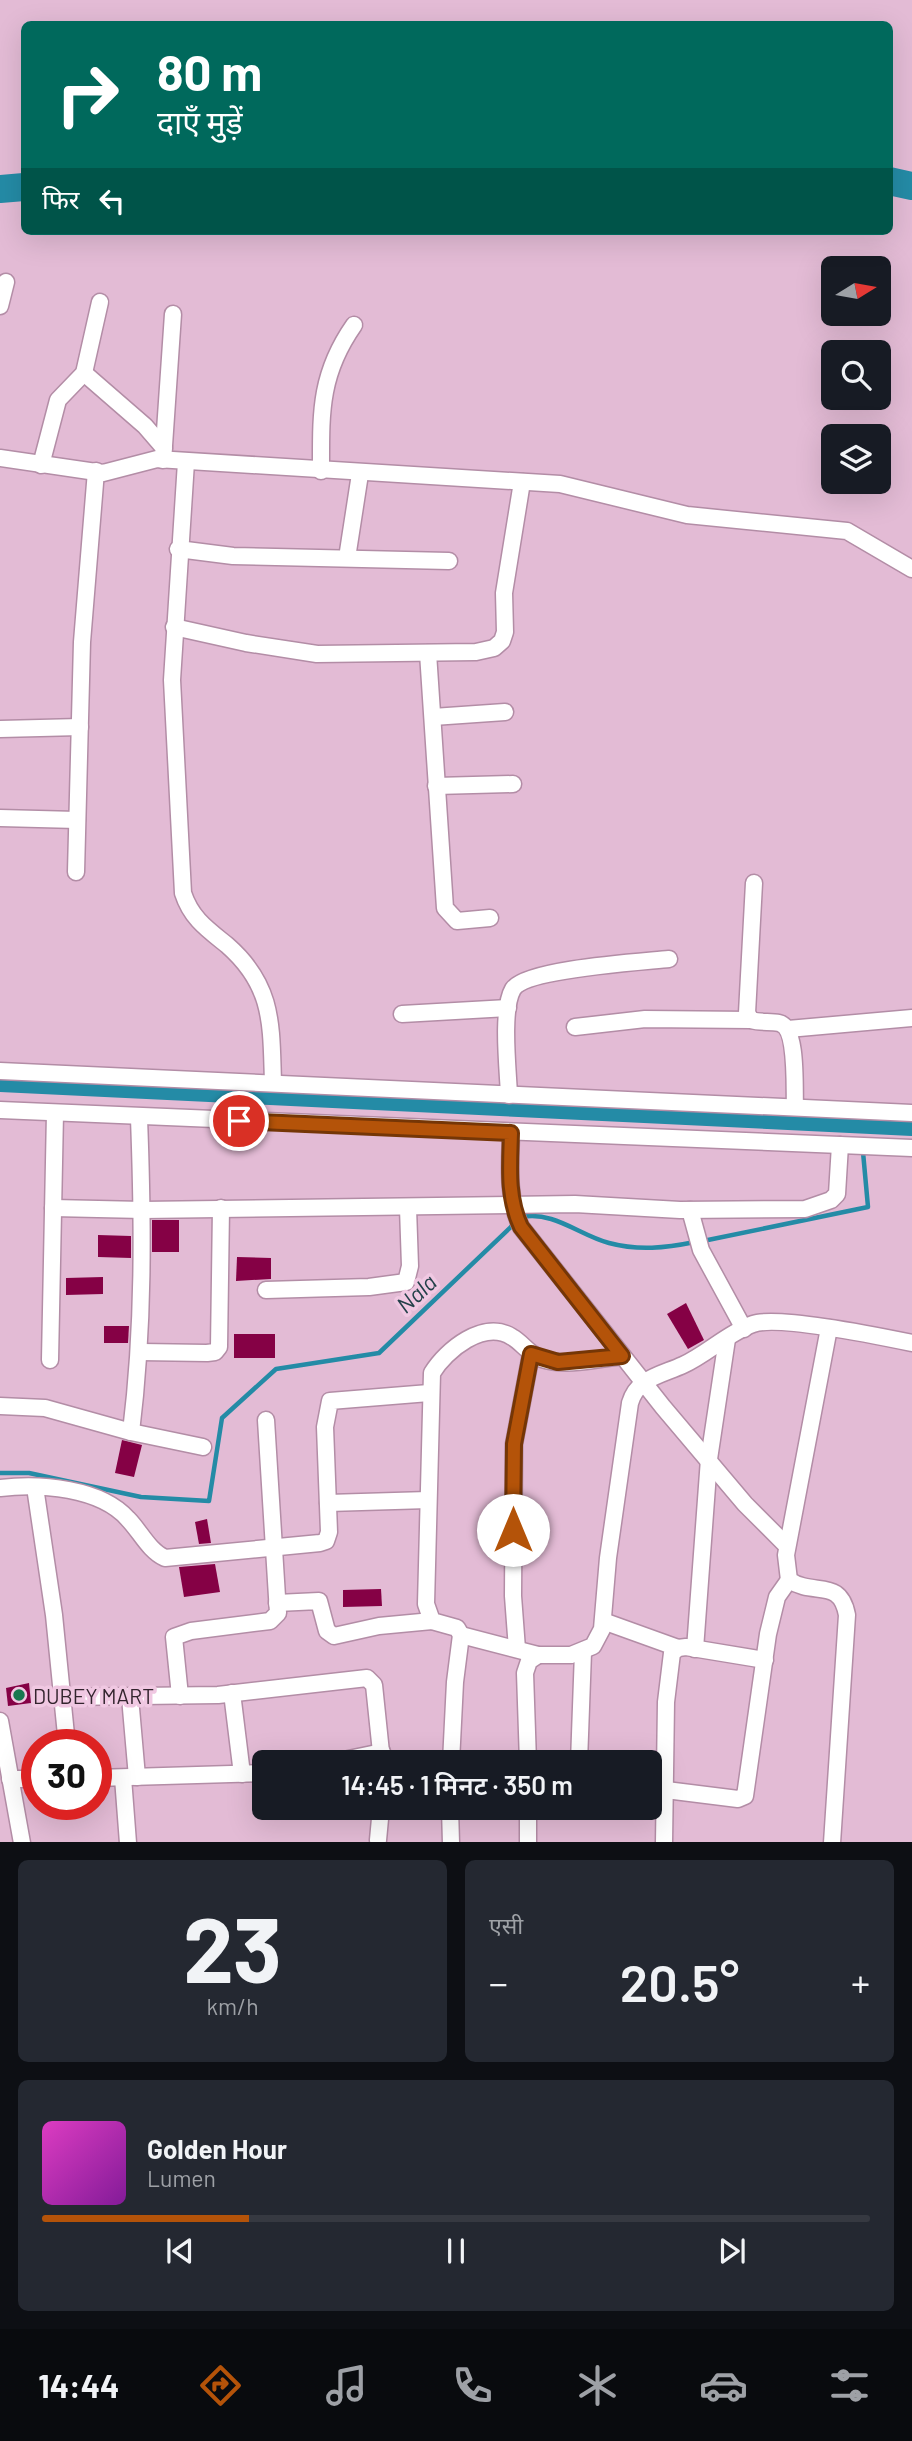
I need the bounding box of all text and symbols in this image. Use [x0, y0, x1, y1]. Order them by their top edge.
text: 80 m [157, 42, 262, 101]
icon: right [42, 49, 133, 140]
text: दाएँ मुड़ें [157, 102, 243, 140]
icon: left [93, 182, 131, 220]
text: फिर [42, 183, 79, 214]
north arrow [821, 256, 891, 326]
map controls [821, 256, 891, 494]
button: search [821, 340, 891, 410]
button: layers [821, 424, 891, 494]
pin [209, 1091, 269, 1151]
icon: arrive [220, 1102, 258, 1140]
water label: Nala [390, 1268, 442, 1318]
position arrow [476, 1493, 550, 1567]
place label: DUBEY MART [33, 1683, 154, 1708]
marker: DUBEY MART [11, 1687, 27, 1703]
speed limit sign: 30 [21, 1729, 112, 1820]
text: 14:45 · 1 मिनट · 350 m [341, 1769, 573, 1800]
text: 23 [183, 1892, 282, 2001]
text: एसी [489, 1911, 523, 1939]
text: 20.5° [620, 1950, 739, 2012]
text: − [489, 1959, 508, 2005]
text: + [851, 1959, 870, 2005]
text: km/h [206, 1992, 259, 2020]
text: Golden Hour [147, 2133, 287, 2164]
text: Lumen [147, 2164, 216, 2192]
icon: previous [161, 2232, 199, 2270]
icon: pause [437, 2232, 475, 2270]
icon: next [713, 2232, 751, 2270]
icon: directions [196, 2361, 245, 2410]
icon: music [322, 2361, 371, 2410]
icon: phone [448, 2361, 497, 2410]
icon: climate [573, 2361, 622, 2410]
icon: car [699, 2361, 748, 2410]
icon: filters [825, 2361, 874, 2410]
text: 14:44 [38, 2366, 119, 2404]

